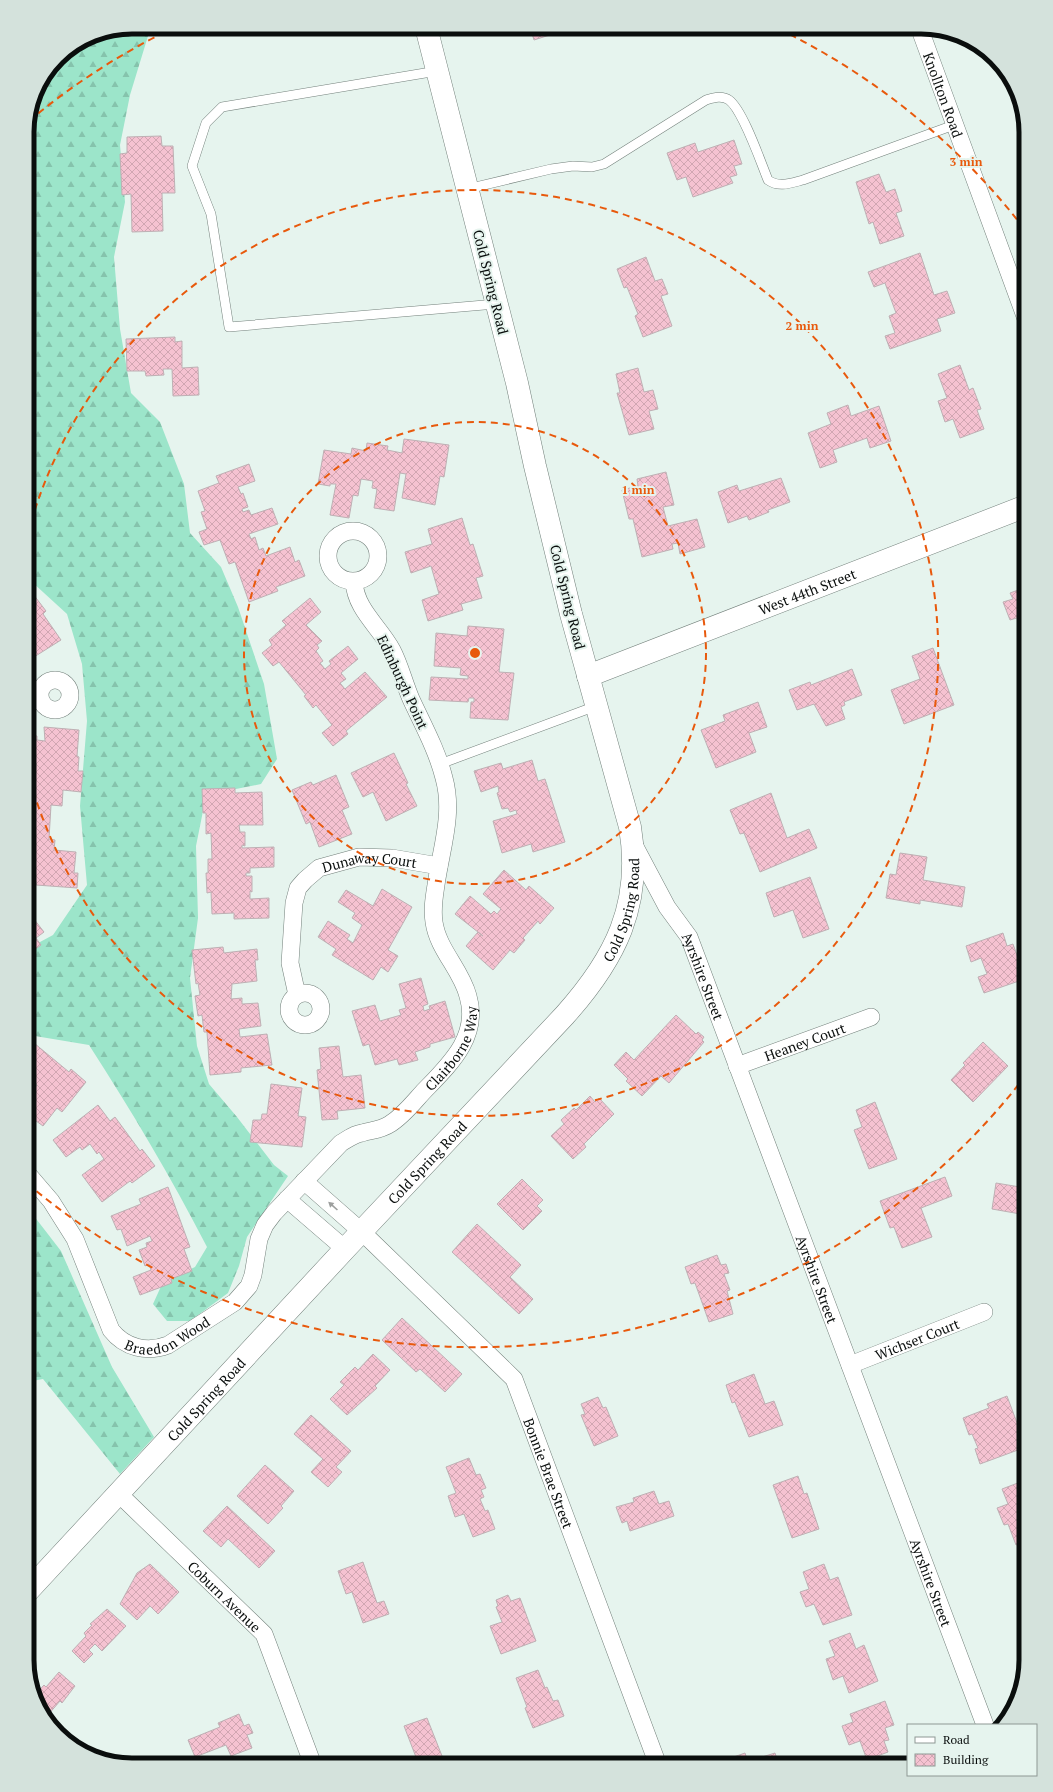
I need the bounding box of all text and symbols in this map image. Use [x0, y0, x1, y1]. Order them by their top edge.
street label: Knollton Road [919, 49, 968, 140]
text: 3 min [950, 154, 983, 169]
street label: Cold Spring Road [469, 228, 513, 336]
text: 2 min [786, 318, 819, 333]
text: 1 min [622, 482, 655, 497]
street label: Cold Spring Road [546, 543, 590, 651]
street label: West 44th Street [756, 563, 859, 618]
street label: Edinburgh Point [373, 632, 433, 733]
centre of rings [468, 646, 482, 660]
street label: Dunaway Court [320, 847, 419, 876]
street label: Cold Spring Road [598, 858, 643, 965]
street label: Ayrshire Street [678, 927, 729, 1023]
street label: Clairborne Way [420, 1005, 480, 1095]
street label: Heaney Court [761, 1017, 849, 1065]
street label: Cold Spring Road [383, 1116, 471, 1208]
one-way arrow [327, 1202, 338, 1211]
street label: Ayrshire Street [792, 1232, 843, 1327]
street label: Braedon Wood [122, 1311, 213, 1358]
street label: Wichser Court [872, 1313, 963, 1364]
street label: Cold Spring Road [162, 1353, 249, 1445]
street label: Bonnie Brae Street [520, 1415, 579, 1532]
street label: Ayrshire Street [906, 1536, 957, 1630]
street label: Coburn Avenue [184, 1556, 265, 1636]
legend [907, 1724, 1037, 1776]
text: Road [943, 1732, 970, 1747]
text: Building [943, 1752, 989, 1767]

